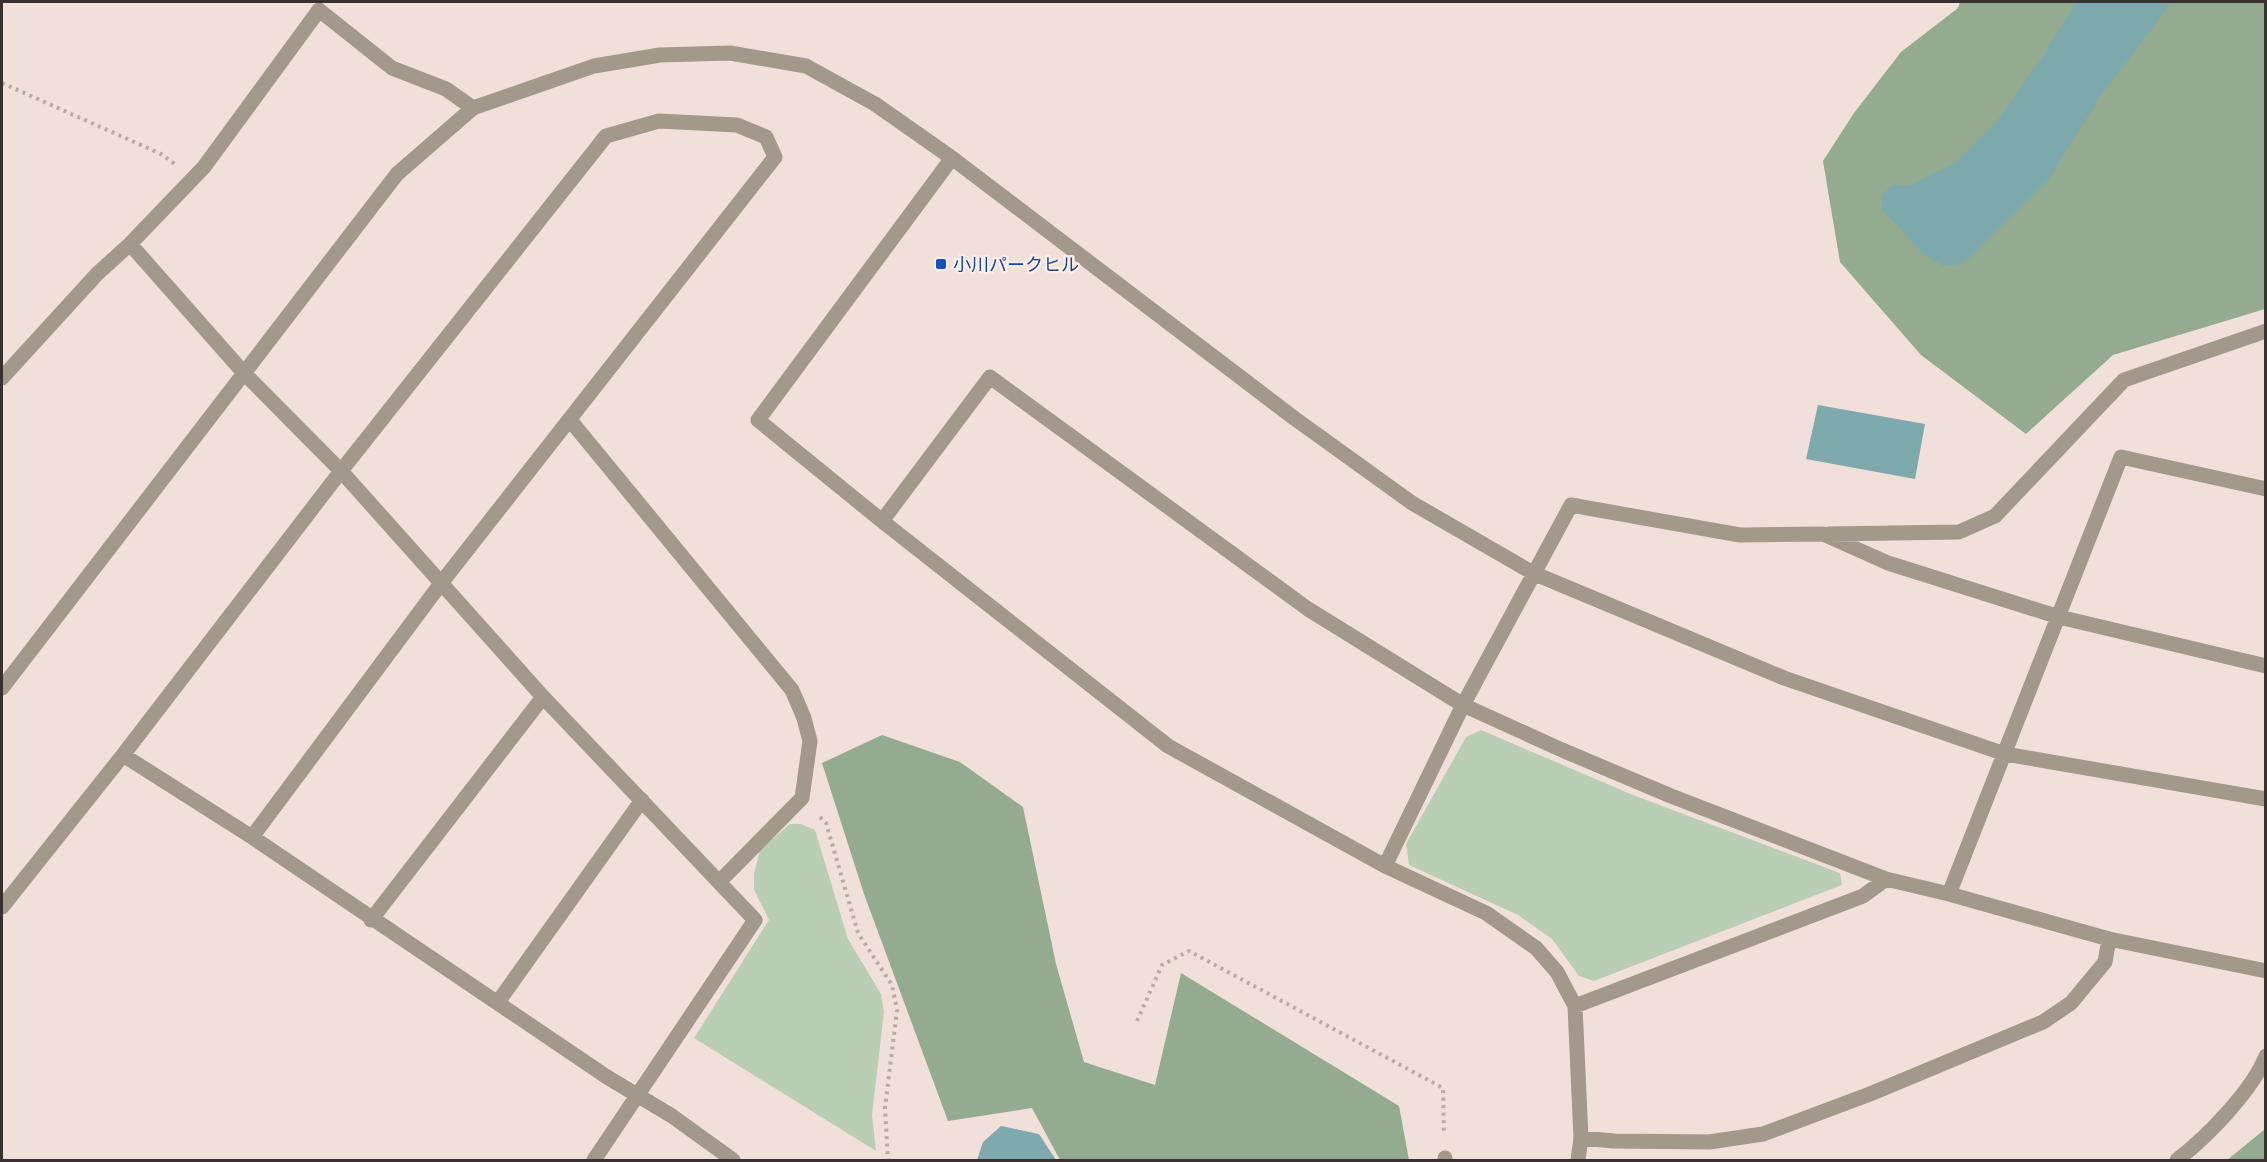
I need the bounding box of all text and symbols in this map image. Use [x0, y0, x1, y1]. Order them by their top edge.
place label: 小川パークヒル [953, 252, 1079, 276]
marker: 小川パークヒル [934, 257, 948, 271]

